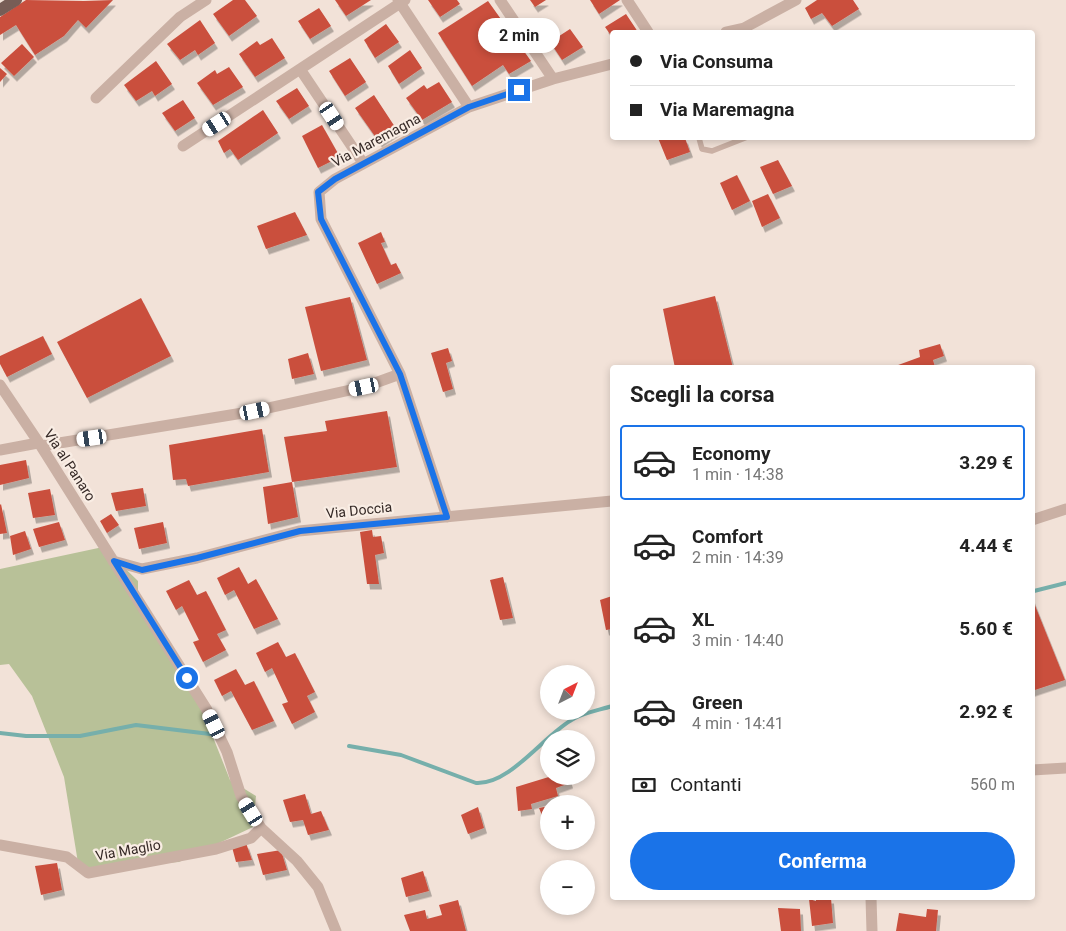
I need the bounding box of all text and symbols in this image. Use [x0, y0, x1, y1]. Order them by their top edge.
callout: 2 min [478, 18, 560, 52]
text: 2 min [499, 26, 539, 45]
text: Via Consuma [660, 50, 773, 73]
route end [508, 79, 530, 101]
text: Via Maremagna [660, 98, 794, 121]
car [317, 99, 346, 133]
car [200, 110, 233, 138]
street label: Via Maremagna [329, 110, 423, 170]
car [347, 377, 380, 397]
text: Scegli la corsa [630, 382, 775, 407]
car [238, 401, 271, 421]
street label: Via al Panaro [41, 426, 99, 504]
car [76, 428, 107, 448]
icon: car [632, 440, 677, 485]
text: Economy [692, 442, 771, 465]
text: 3.29 € [959, 451, 1013, 474]
text: 1 min · 14:38 [692, 465, 784, 484]
street label: Via Doccia [325, 499, 393, 521]
icon: car [632, 523, 677, 568]
text: Comfort [692, 525, 763, 548]
text: 4.44 € [959, 534, 1013, 557]
text: 2 min · 14:39 [692, 548, 784, 567]
icon: car [632, 606, 677, 651]
text: XL [692, 608, 714, 631]
text: 5.60 € [959, 617, 1013, 640]
text: 3 min · 14:40 [692, 631, 784, 650]
north arrow [540, 665, 595, 720]
map controls [540, 665, 595, 915]
route start [176, 667, 198, 689]
icon: car [632, 689, 677, 734]
text: Green [692, 691, 743, 714]
text: 2.92 € [959, 700, 1013, 723]
car [200, 707, 227, 741]
text: 4 min · 14:41 [692, 714, 784, 733]
button: layers [540, 730, 595, 785]
icon: cash [630, 771, 658, 799]
text: Contanti [670, 773, 742, 796]
text: 560 m [970, 775, 1015, 794]
car [236, 795, 265, 829]
button: + [540, 795, 595, 850]
button: Conferma [630, 832, 1015, 890]
street label: Via Maglio [94, 836, 162, 864]
button: − [540, 860, 595, 915]

